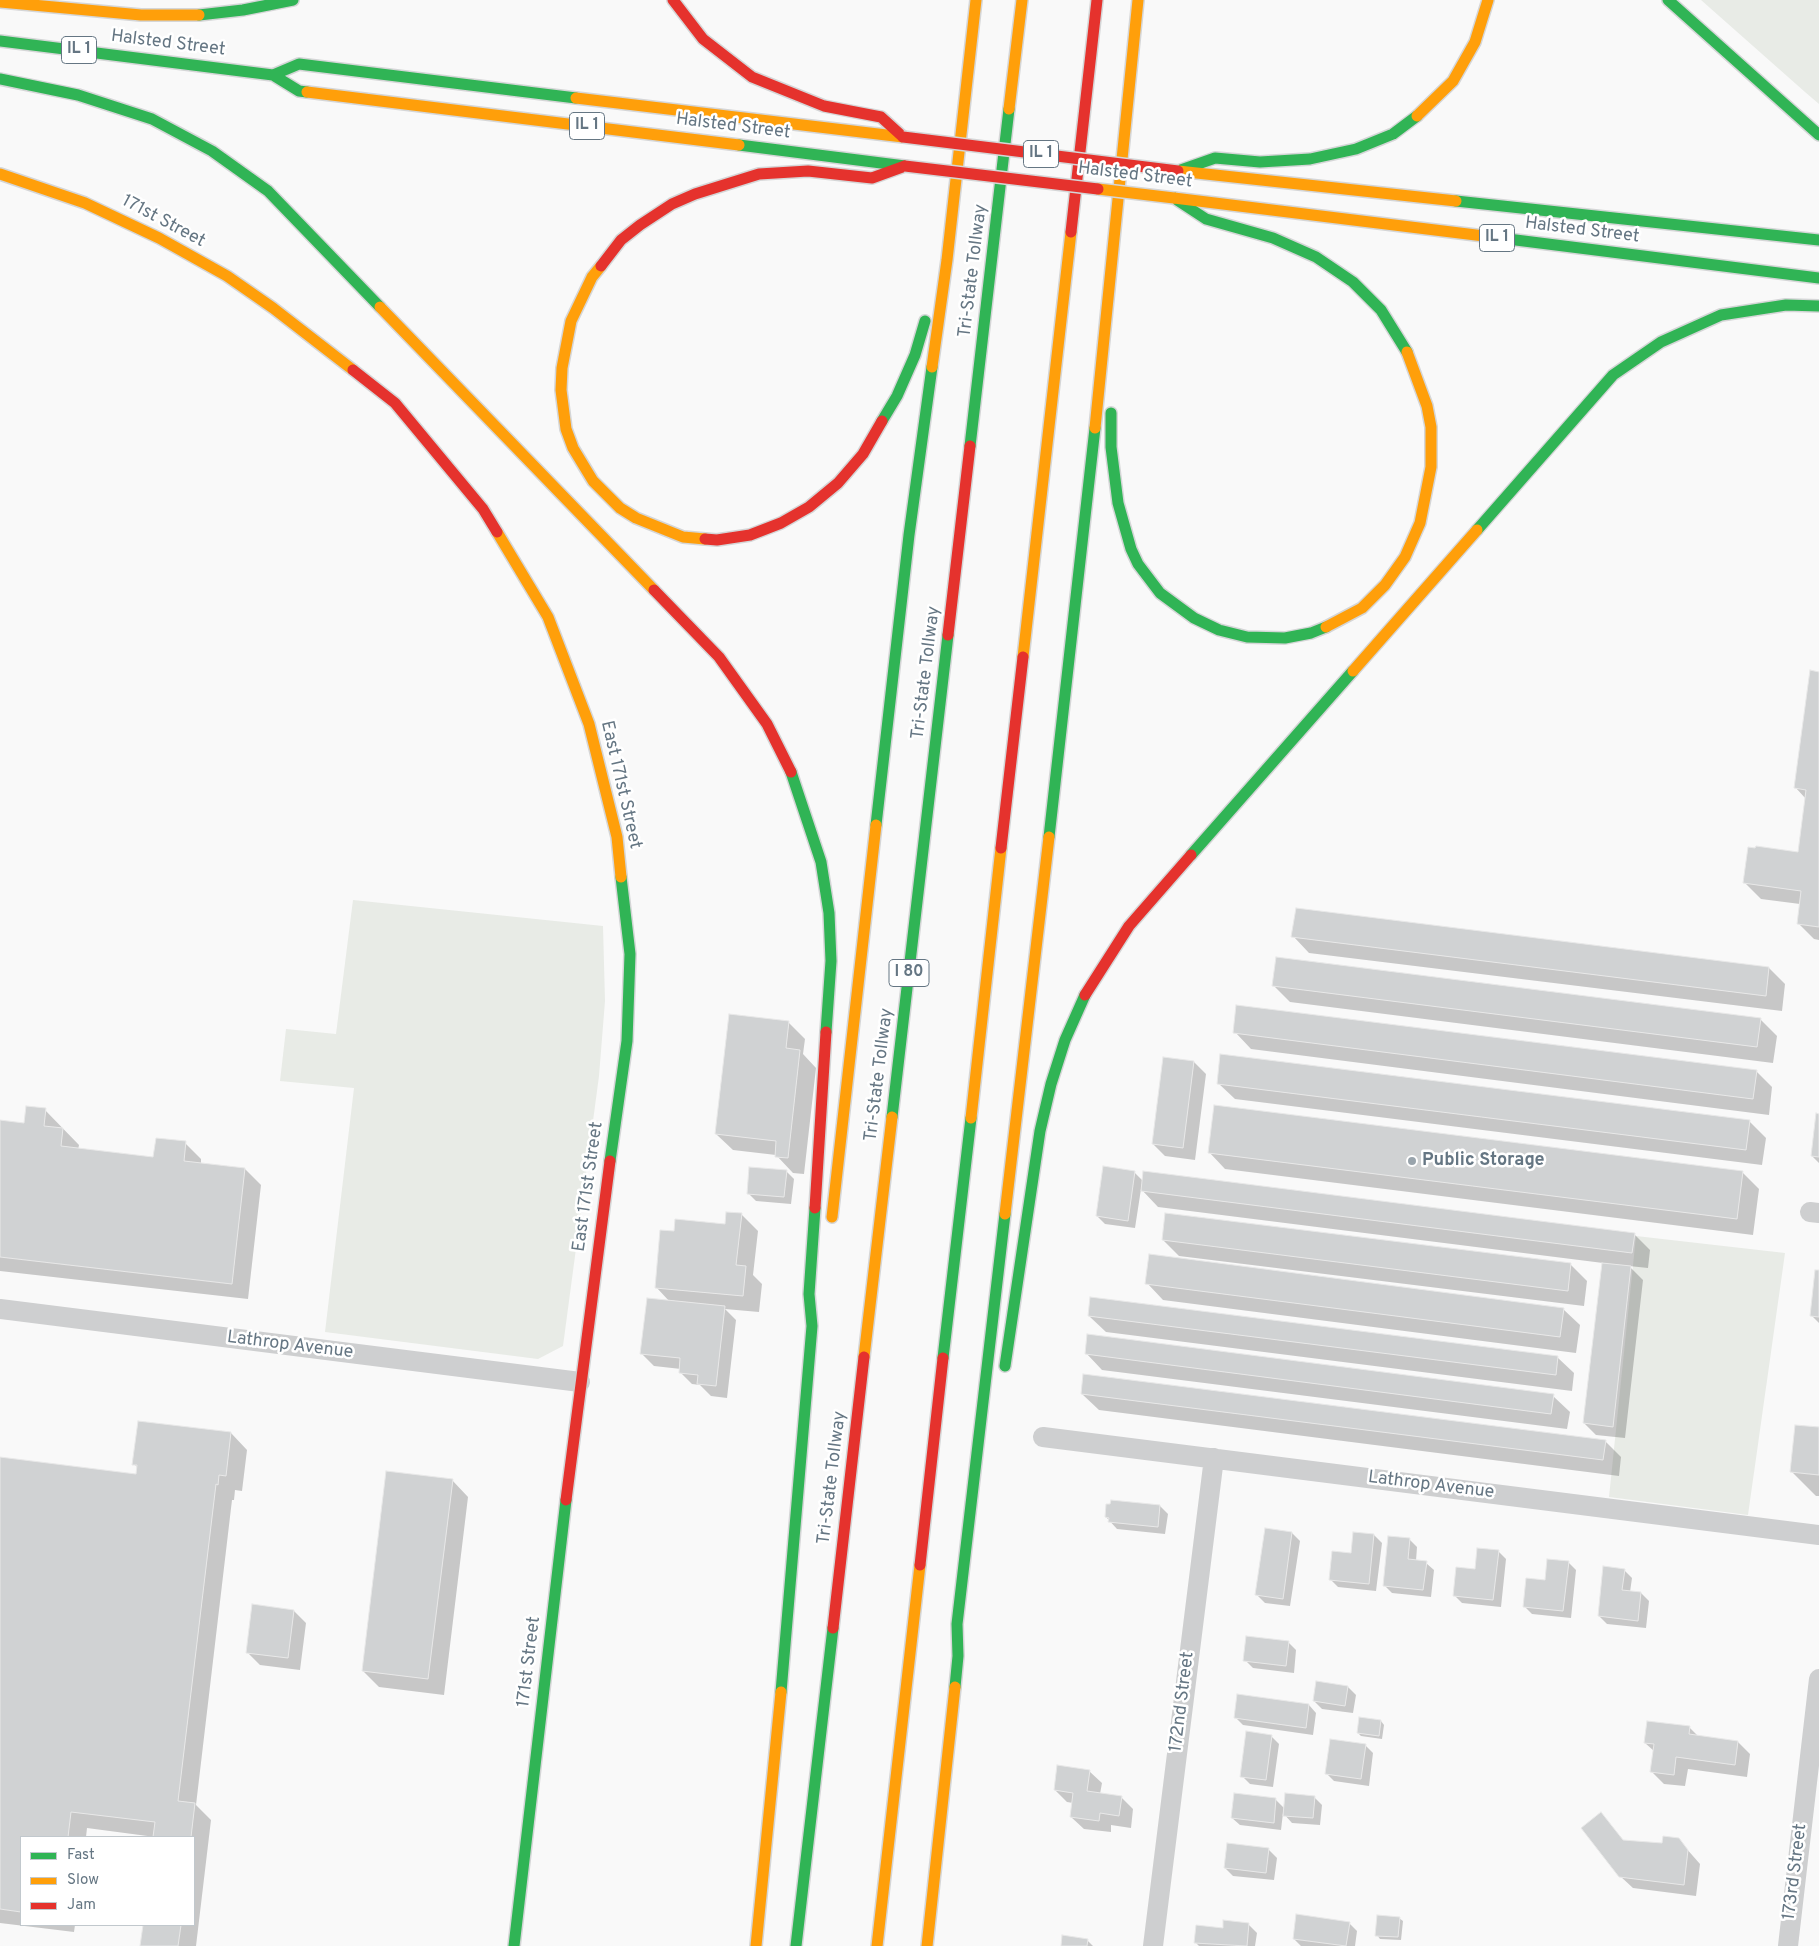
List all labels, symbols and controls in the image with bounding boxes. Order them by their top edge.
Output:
street label: Halsted Street [110,26,226,62]
road number: IL 1 [62,36,96,64]
street label: Halsted Street [675,109,791,145]
road number: IL 1 [570,112,604,140]
road number: IL 1 [1024,140,1058,168]
street label: Halsted Street [1077,158,1193,194]
street label: 171st Street [118,191,208,253]
street label: Tri-State Tollway [955,203,993,339]
street label: Halsted Street [1524,213,1640,249]
road number: IL 1 [1480,224,1514,252]
street label: Tri-State Tollway [908,605,946,741]
street label: East 171st Street [595,719,645,851]
road number: I 80 [889,960,929,986]
street label: Tri-State Tollway [861,1007,899,1143]
street label: East 171st Street [569,1121,609,1253]
place label: Public Storage [1422,1150,1545,1172]
marker: Public Storage [1406,1155,1418,1167]
street label: Lathrop Avenue [226,1328,354,1364]
street label: Tri-State Tollway [814,1410,852,1546]
street label: Lathrop Avenue [1367,1468,1495,1504]
street label: 171st Street [514,1615,546,1709]
street label: 172nd Street [1166,1651,1200,1753]
street label: 173rd Street [1779,1823,1813,1921]
legend [20,1836,195,1926]
text: Fast [67,1846,95,1865]
text: Slow [67,1871,99,1890]
text: Jam [67,1896,96,1915]

